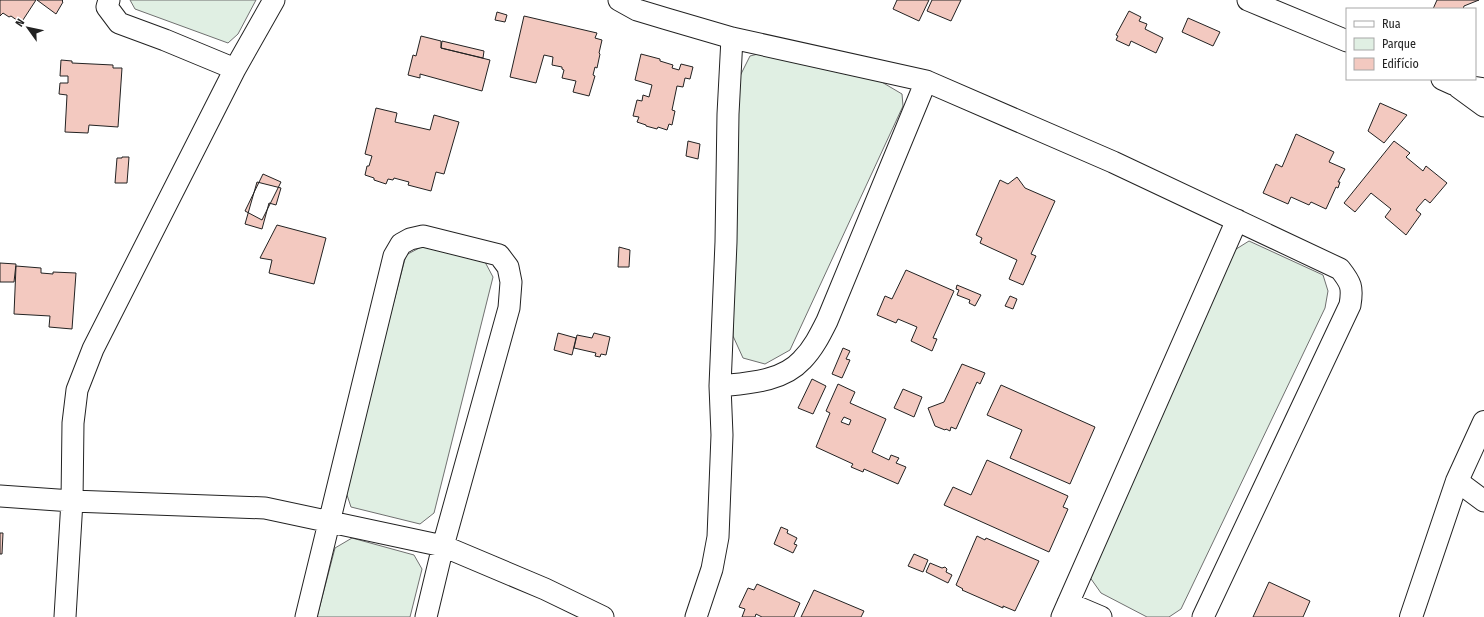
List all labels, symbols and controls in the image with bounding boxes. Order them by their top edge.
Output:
north arrow [8,8,48,48]
legend [1346,8,1476,80]
text: N [13,17,27,29]
text: Rua [1382,17,1401,31]
text: Parque [1382,37,1416,51]
text: Edifício [1382,57,1419,71]

